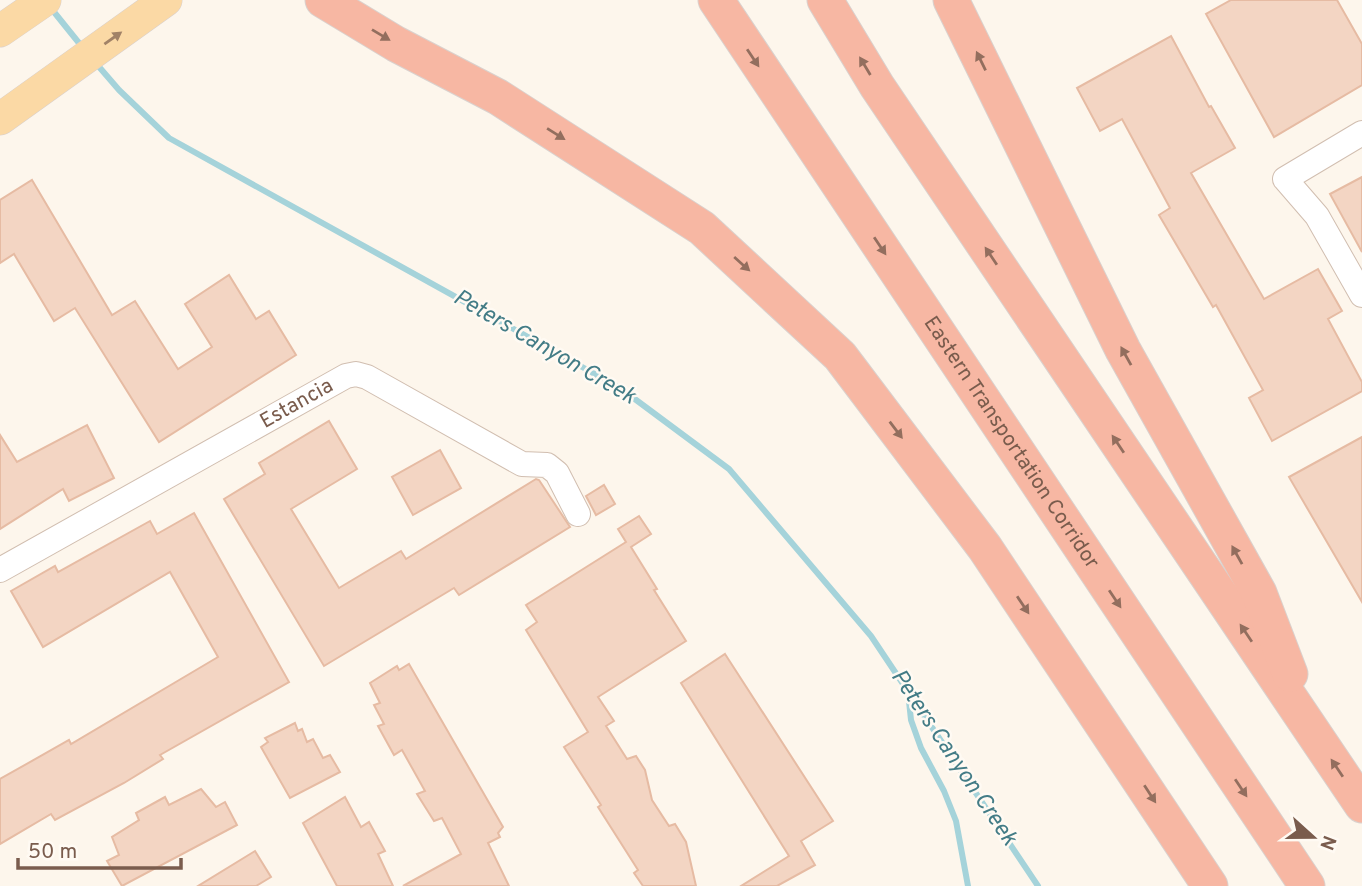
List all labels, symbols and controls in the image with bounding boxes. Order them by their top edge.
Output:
one-way arrow [372,29,391,41]
one-way arrow [104,31,122,45]
one-way arrow [746,48,759,67]
one-way arrow [975,51,987,71]
one-way arrow [859,57,871,76]
one-way arrow [546,127,565,140]
one-way arrow [873,237,886,256]
one-way arrow [984,247,998,265]
one-way arrow [733,255,750,271]
water label: Peters Canyon Creek [447,284,641,412]
street label: Eastern Transportation Corridor [917,311,1105,574]
one-way arrow [1121,346,1132,366]
street label: Estancia [255,372,338,435]
one-way arrow [888,421,902,439]
one-way arrow [1112,434,1125,454]
one-way arrow [1231,545,1243,564]
one-way arrow [1108,590,1122,608]
one-way arrow [1017,595,1030,615]
one-way arrow [1239,624,1253,642]
water label: Peters Canyon Creek [883,664,1023,852]
one-way arrow [1330,758,1343,777]
one-way arrow [1234,779,1248,797]
one-way arrow [1143,784,1156,803]
north arrow [1278,802,1348,872]
scale bar [18,826,180,870]
text: N [1313,832,1341,853]
text: 50 m [28,839,77,866]

